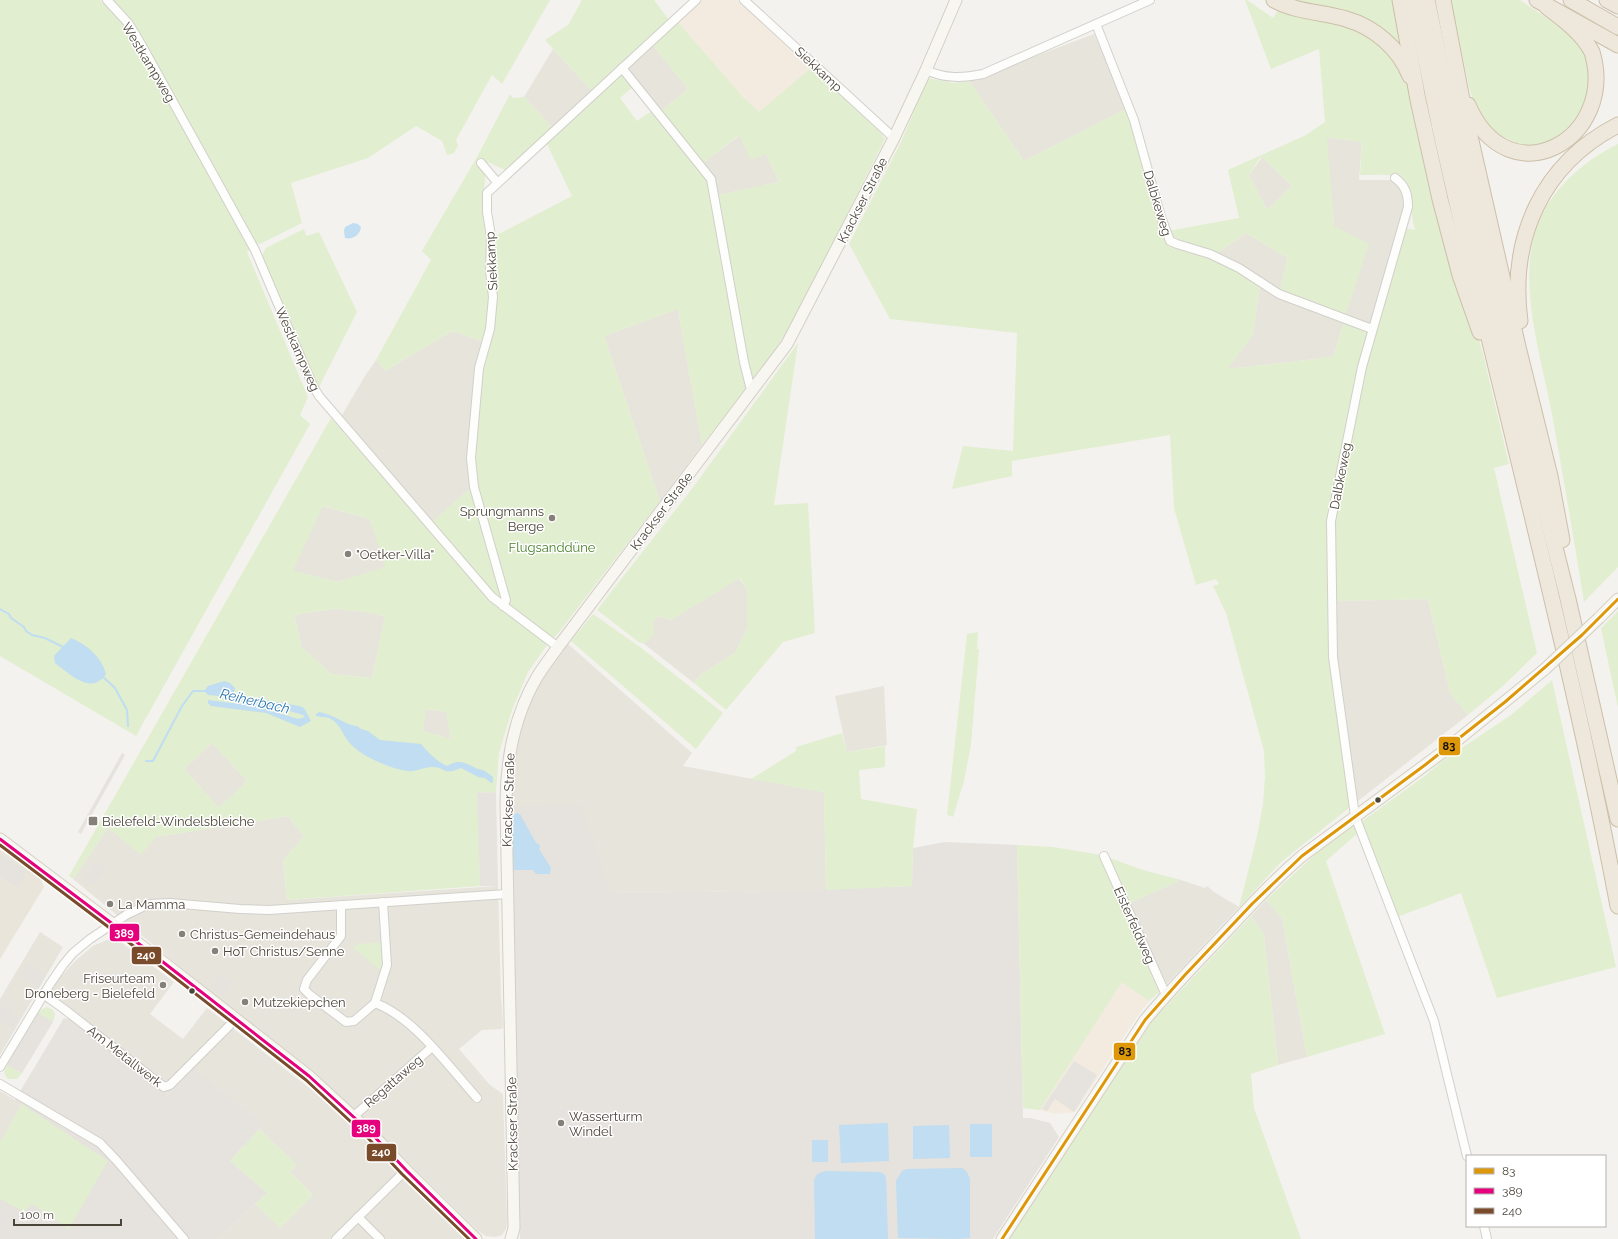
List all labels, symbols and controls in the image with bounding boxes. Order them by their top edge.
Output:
street label: Westkampweg [119,20,178,105]
street label: Siekkamp [792,44,845,95]
street label: Krackser Straße [834,155,891,246]
street label: Dalbkeweg [1140,168,1175,238]
street label: Siekkamp [482,231,501,291]
street label: Westkampweg [272,305,323,394]
street label: Dalbkeweg [1327,441,1354,511]
street label: Krackser Straße [627,469,696,553]
place label: Sprungmanns Berge [460,504,544,534]
marker: Sprungmanns Berge [547,513,557,523]
park label: Flugsanddüne [509,540,596,555]
place label: "Oetker-Villa" [356,547,434,562]
marker: "Oetker-Villa" [343,549,353,559]
water label: Reiherbach [219,685,292,717]
line badge: 83 [1438,736,1461,756]
text: 83 [1443,740,1455,753]
street label: Krackser Straße [499,752,518,847]
unlabelled marker [1373,795,1383,805]
place label: Bielefeld-Windelsbleiche [102,814,255,829]
marker: Bielefeld-Windelsbleiche [87,815,99,827]
street label: Eisterfeldweg [1111,884,1158,966]
place label: La Mamma [118,897,185,912]
marker: La Mamma [105,899,115,909]
line badge: 389 [109,923,140,942]
text: 389 [114,927,134,940]
place label: Christus-Gemeindehaus [190,927,335,942]
marker: Christus-Gemeindehaus [177,929,187,939]
place label: HoT Christus/Senne [223,944,345,959]
line badge: 240 [131,946,162,965]
marker: HoT Christus/Senne [210,946,220,956]
text: 240 [136,949,156,962]
place label: Friseurteam Droneberg - Bielefeld [25,971,155,1001]
marker: Friseurteam Droneberg - Bielefeld [158,980,168,990]
unlabelled marker [187,986,197,996]
place label: Mutzekiepchen [253,995,346,1010]
marker: Mutzekiepchen [240,997,250,1007]
street label: Am Metallwerk [84,1023,165,1090]
line badge: 83 [1113,1042,1136,1061]
text: 83 [1119,1045,1131,1058]
street label: Regattaweg [361,1052,426,1111]
street label: Krackser Straße [504,1076,521,1171]
place label: Wasserturm Windel [569,1109,642,1139]
marker: Wasserturm Windel [556,1118,566,1128]
line badge: 389 [351,1119,381,1138]
text: 389 [356,1122,376,1135]
line badge: 240 [366,1143,397,1162]
text: 240 [371,1146,391,1159]
legend [1466,1155,1606,1227]
text: 83 [1502,1164,1516,1178]
text: 389 [1502,1184,1523,1198]
scale bar [14,1201,121,1227]
text: 240 [1502,1204,1522,1218]
text: 100 m [20,1208,54,1222]

